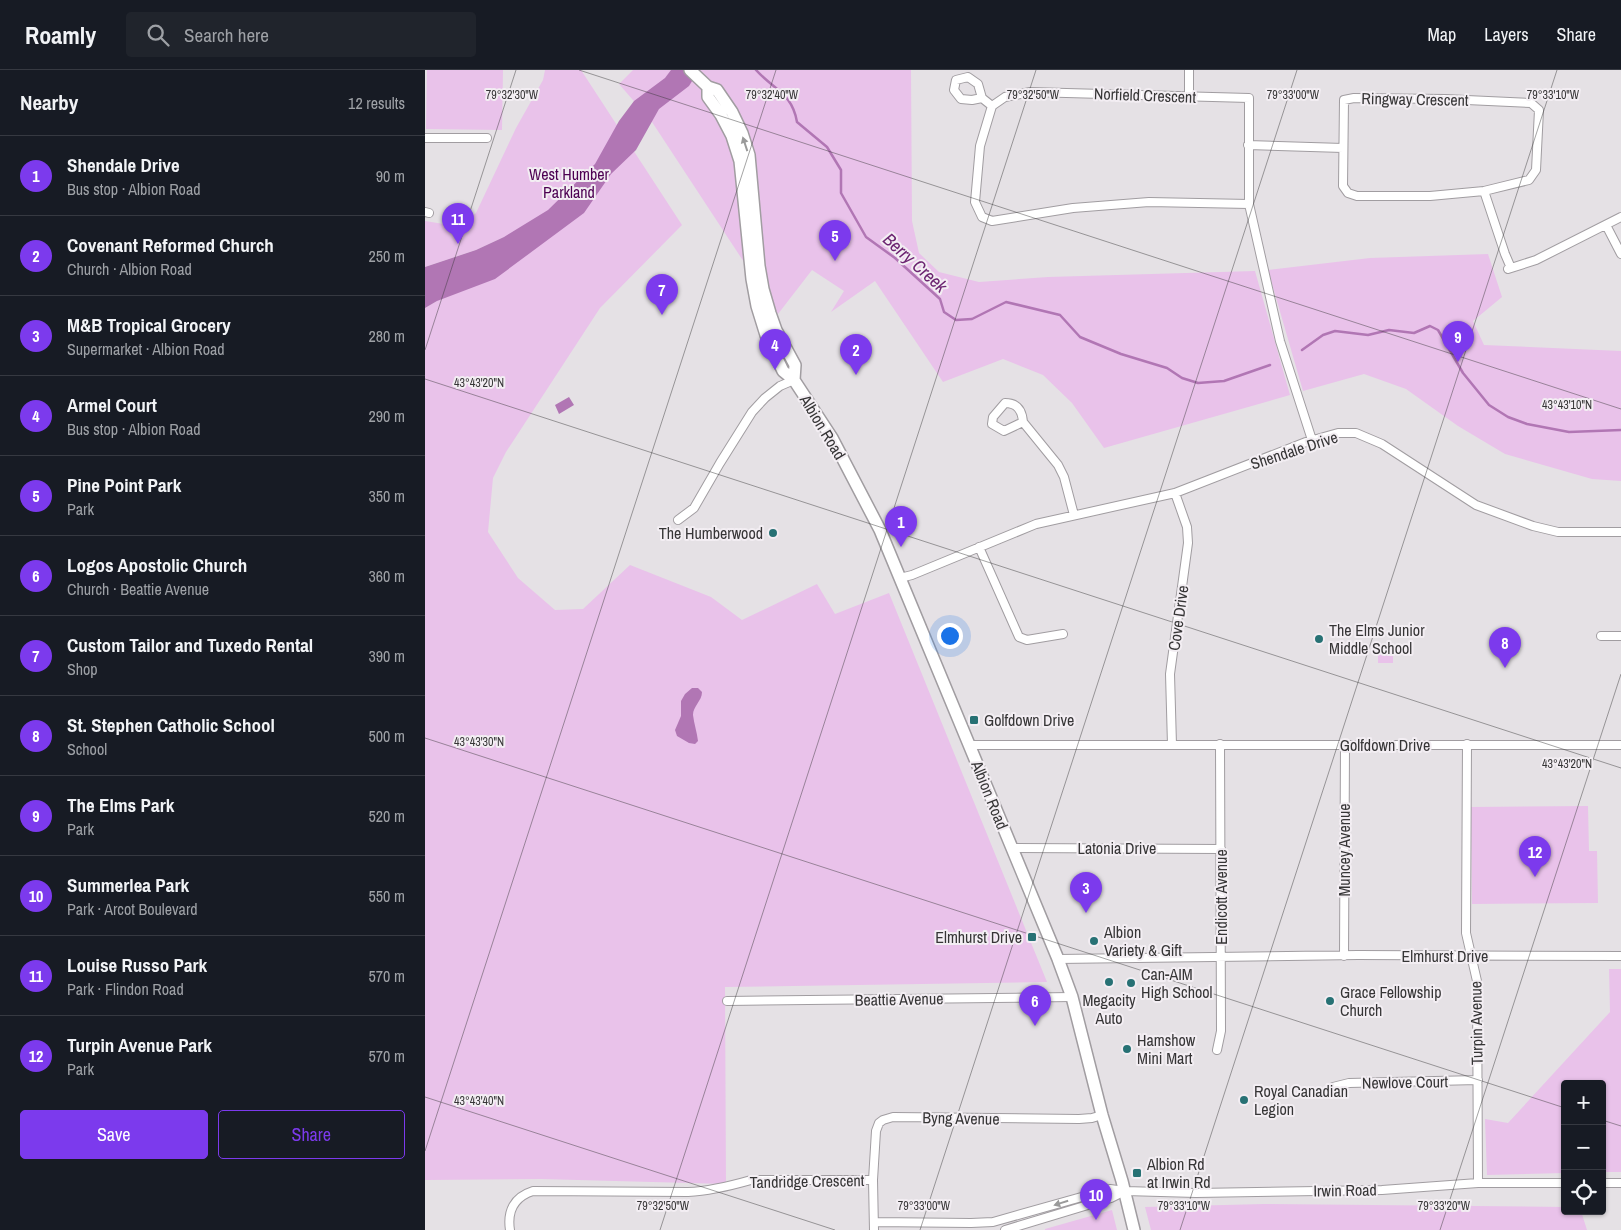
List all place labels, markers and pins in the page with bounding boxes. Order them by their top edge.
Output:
pin: 11 [442,203,474,244]
pin: 5 [819,220,851,261]
pin: 7 [646,274,678,315]
pin: 9 [1442,321,1474,362]
pin: 4 [759,329,791,370]
pin: 2 [840,334,872,375]
pin: 1 [885,506,917,547]
place label: The Humberwood [659,522,763,544]
marker: The Humberwood [767,527,779,539]
place label: The Elms Junior Middle School [1329,619,1425,659]
pin: 8 [1489,627,1521,668]
marker: The Elms Junior Middle School [1313,633,1325,645]
place label: Golfdown Drive [984,709,1074,731]
marker: Golfdown Drive [968,714,980,726]
pin: 12 [1519,836,1551,877]
pin: 3 [1070,872,1102,913]
place label: Albion Variety & Gift [1103,921,1182,961]
place label: Elmhurst Drive [935,926,1022,948]
marker: Elmhurst Drive [1026,931,1038,943]
marker: Albion Variety & Gift [1088,935,1100,947]
place label: Can-AIM High School [1141,963,1213,1003]
marker: Megacity Auto [1103,976,1115,988]
marker: Can-AIM High School [1125,977,1137,989]
place label: Grace Fellowship Church [1340,981,1441,1021]
pin: 6 [1019,985,1051,1026]
place label: Megacity Auto [1082,989,1136,1029]
marker: Grace Fellowship Church [1324,995,1336,1007]
place label: Hamshow Mini Mart [1137,1029,1196,1069]
marker: Hamshow Mini Mart [1121,1043,1133,1055]
place label: Royal Canadian Legion [1254,1080,1348,1120]
marker: Royal Canadian Legion [1238,1094,1250,1106]
place label: Albion Rd at Irwin Rd [1146,1153,1210,1193]
marker: Albion Rd at Irwin Rd [1131,1167,1143,1179]
pin: 10 [1080,1179,1112,1220]

